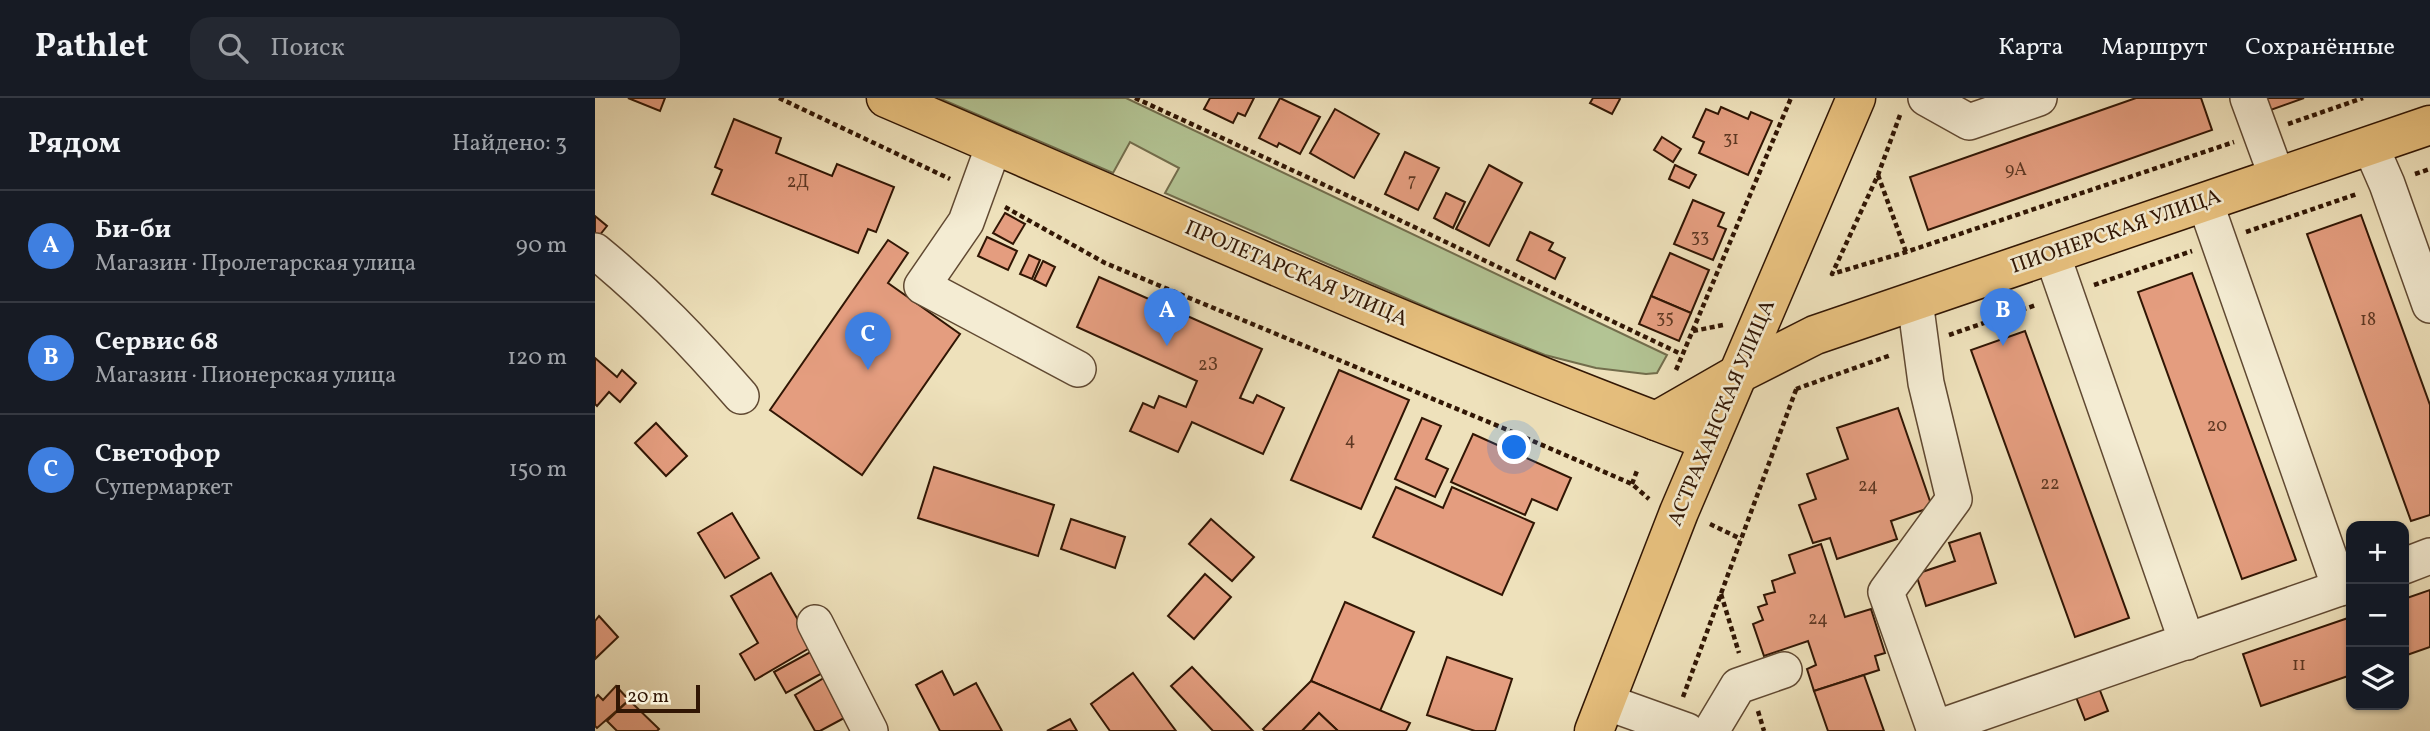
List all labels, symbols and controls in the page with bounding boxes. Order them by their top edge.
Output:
search box [190,17,680,80]
text: Pathlet [35,25,148,71]
icon: search [214,29,252,67]
text: Поиск [270,30,345,66]
text: Карта [1998,31,2063,65]
text: Маршрут [2101,31,2207,65]
text: Сохранённые [2245,31,2395,65]
text: Рядом [28,123,121,165]
house number: 31 [1723,127,1739,152]
text: Найдено: 3 [452,128,567,160]
house number: 9А [2005,158,2027,183]
house number: 7 [1408,169,1416,194]
house number: 2Д [787,170,809,195]
street label: ПИОНЕРСКАЯ УЛИЦА [2007,182,2225,282]
text: Би-би [95,212,171,248]
street label: ПРОЛЕТАРСКАЯ УЛИЦА [1180,214,1412,334]
house number: 33 [1691,225,1709,250]
text: A [43,230,59,262]
text: 90 m [516,230,567,262]
text: Магазин · Пролетарская улица [95,248,416,280]
pin: A [1144,288,1190,346]
pin: B [1980,288,2026,346]
street label: АСТРАХАНСКАЯ УЛИЦА [1661,295,1783,531]
house number: 35 [1656,306,1674,331]
house number: 18 [2360,308,2376,333]
pin: C [845,312,891,370]
text: Сервис 68 [95,324,219,360]
text: B [43,342,59,374]
text: 120 m [507,342,567,374]
house number: 2З [1198,353,1218,378]
text: Магазин · Пионерская улица [95,360,396,392]
house number: 20 [2207,414,2227,439]
house number: 4 [1345,428,1355,453]
your location [1497,430,1531,464]
text: Светофор [95,436,220,472]
text: C [44,454,58,486]
text: 150 m [509,454,567,486]
text: Супермаркет [95,472,233,504]
house number: 22 [2040,472,2060,497]
house number: 24 [1858,474,1878,499]
map controls [2346,521,2409,710]
button: + [2346,521,2409,584]
button: − [2346,584,2409,647]
house number: 24 [1808,607,1828,632]
button: layers [2346,647,2409,710]
house number: 11 [2292,653,2306,678]
scale bar [616,682,700,714]
text: 20 m [627,684,669,710]

